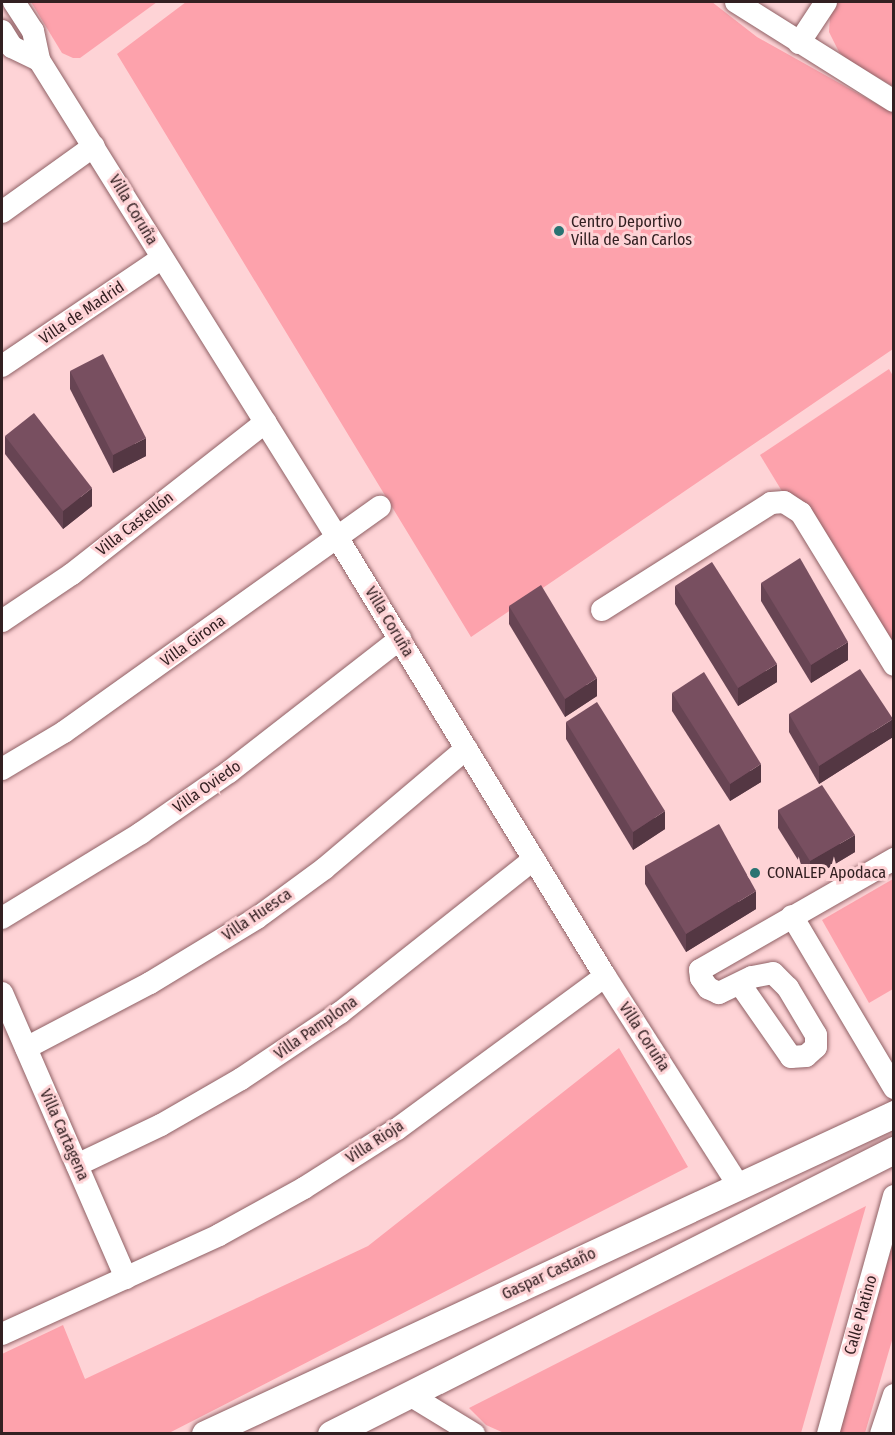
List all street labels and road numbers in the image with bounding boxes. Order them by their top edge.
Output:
street label: Villa Coruña [105,171,161,249]
street label: Villa de Madrid [36,278,128,348]
street label: Villa Castellón [93,488,177,560]
street label: Villa Coruña [361,583,417,661]
street label: Villa Girona [157,611,229,671]
street label: Villa Oviedo [169,757,245,817]
street label: Villa Huesca [219,885,295,945]
street label: Villa Pamplona [271,992,361,1064]
street label: Villa Coruña [615,999,673,1075]
street label: Villa Cartagena [35,1086,93,1184]
street label: Villa Rioja [342,1116,408,1168]
street label: Gaspar Castaño [499,1244,599,1304]
street label: Calle Platino [840,1273,882,1357]

